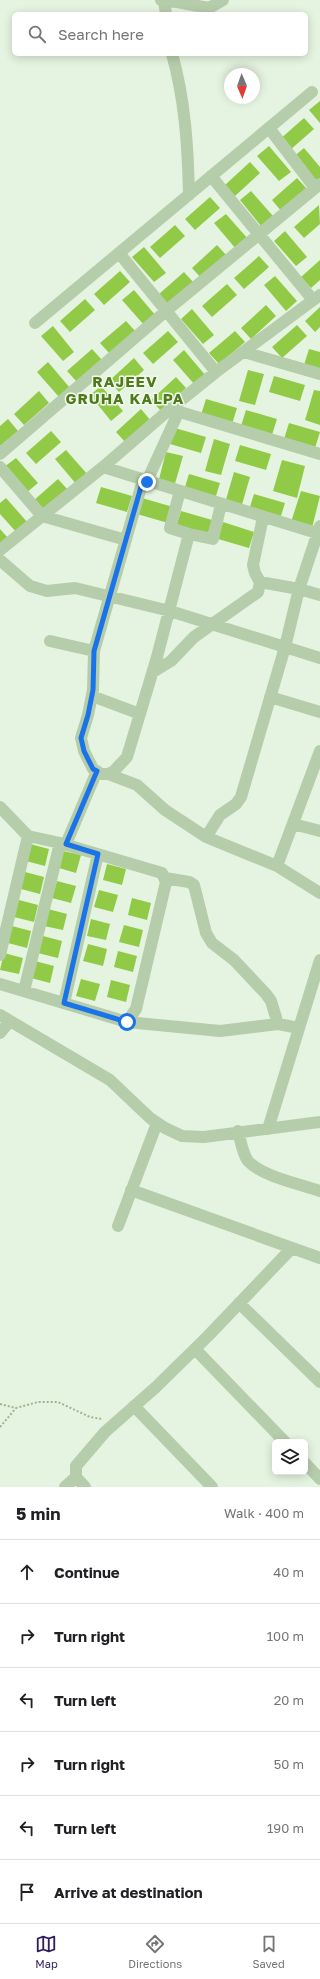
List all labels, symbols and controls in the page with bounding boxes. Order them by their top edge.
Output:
search box [12,12,308,56]
icon: search [26,23,48,45]
text: Search here [58,25,144,43]
north arrow [224,68,260,104]
district label: RAJEEV GRUHA KALPA [66,372,185,407]
route end [138,473,156,491]
route start [118,1013,136,1031]
map controls [272,1439,308,1475]
button: layers [272,1439,308,1475]
text: 5 min [16,1503,60,1524]
text: Walk · 400 m [224,1505,304,1521]
icon: ahead [16,1561,38,1583]
text: Continue [54,1563,120,1581]
text: 40 m [273,1564,304,1580]
icon: right [16,1625,38,1647]
text: Turn right [54,1627,125,1645]
text: 100 m [267,1628,304,1644]
icon: left [16,1689,38,1711]
text: Turn left [54,1691,116,1709]
text: 20 m [274,1692,304,1708]
icon: right [16,1753,38,1775]
text: Turn right [54,1755,125,1773]
text: 50 m [274,1756,304,1772]
icon: left [16,1817,38,1839]
text: Turn left [54,1819,116,1837]
text: 190 m [267,1820,304,1836]
icon: arrive [16,1881,38,1903]
text: Arrive at destination [54,1883,203,1901]
tab: Map [35,1933,58,1970]
tab: Directions [128,1933,182,1970]
tab: Saved [253,1933,285,1970]

